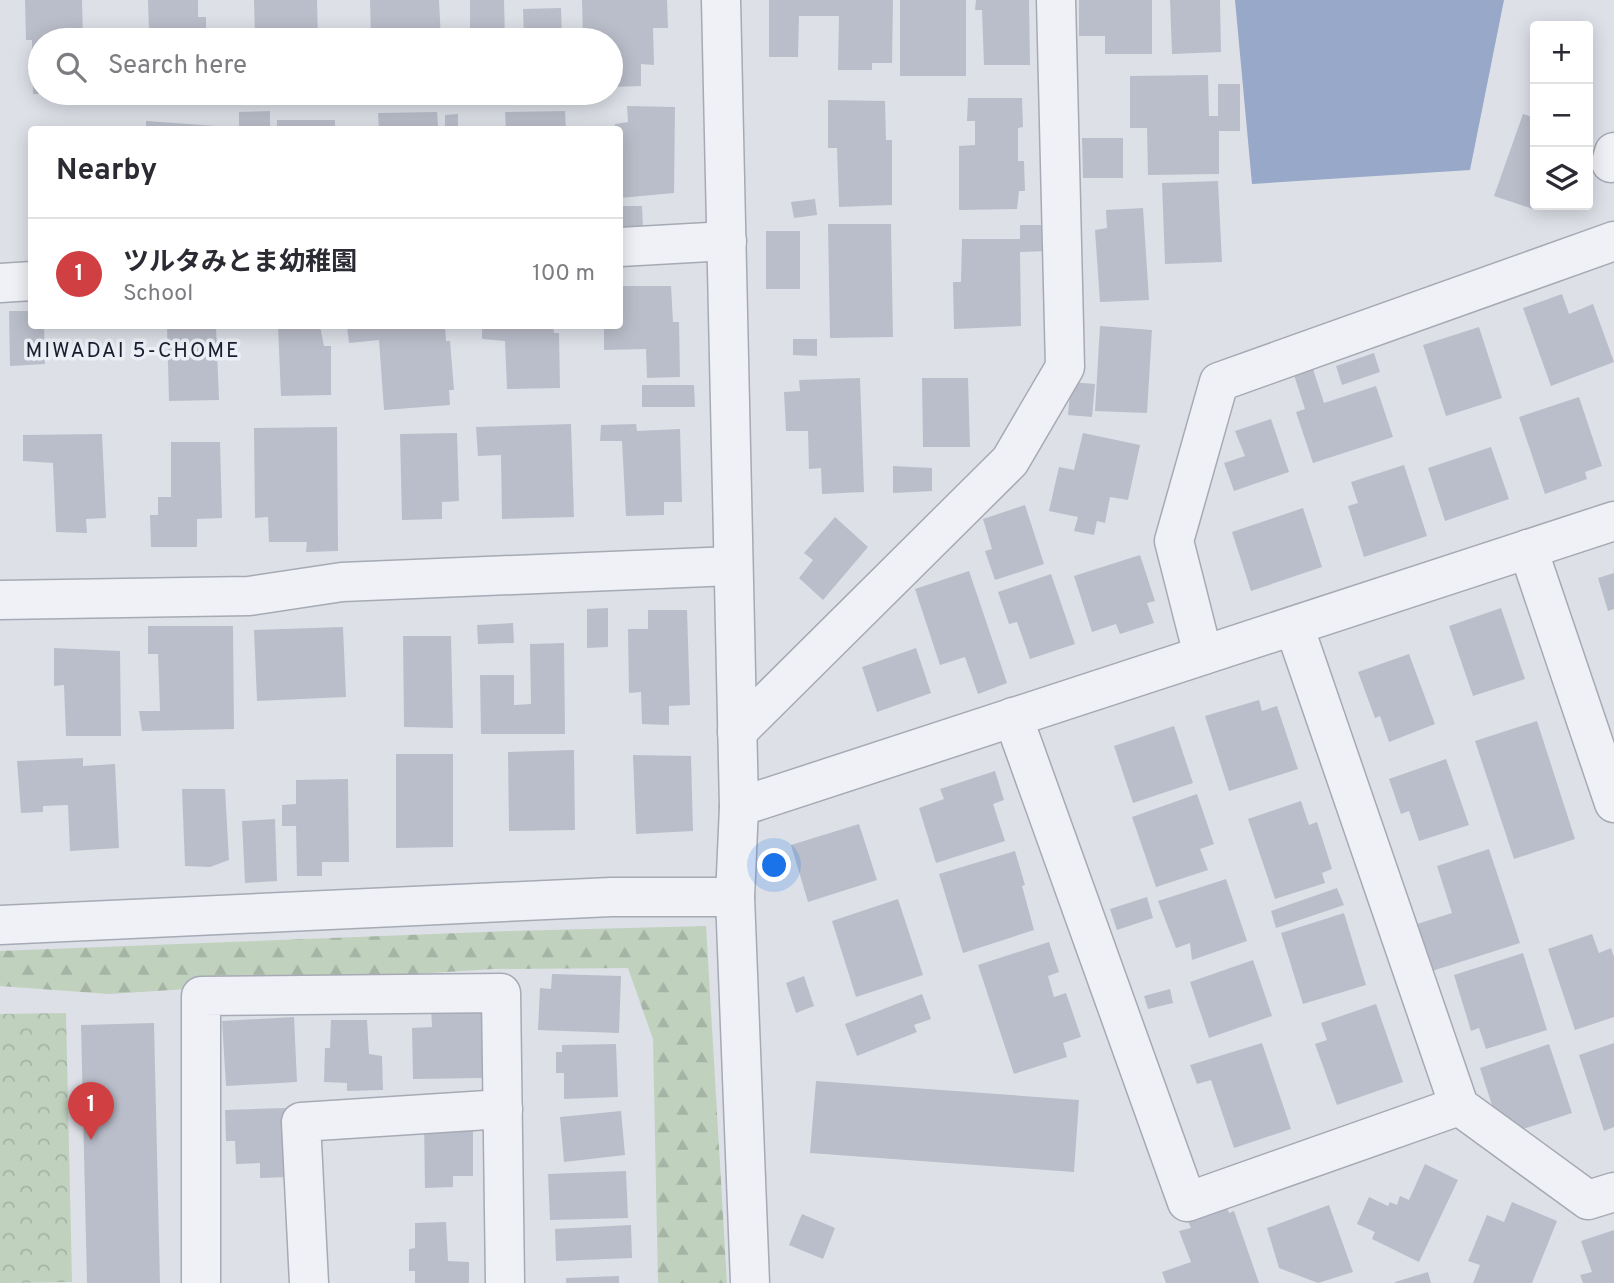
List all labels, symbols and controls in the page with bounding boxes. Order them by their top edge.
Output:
map controls [1530,21,1593,210]
button: + [1530,21,1593,84]
search box [28,28,623,105]
icon: search [52,48,90,86]
text: Search here [108,50,247,83]
button: − [1530,84,1593,147]
button: layers [1530,147,1593,210]
text: Nearby [56,153,157,190]
text: ツルタみとま幼稚園 [123,247,357,280]
text: 1 [74,260,84,289]
text: 100 m [532,260,595,289]
text: School [123,280,193,309]
district label: MIWADAI 5-CHOME [25,338,241,365]
your location [757,848,791,882]
pin: 1 [68,1082,114,1140]

